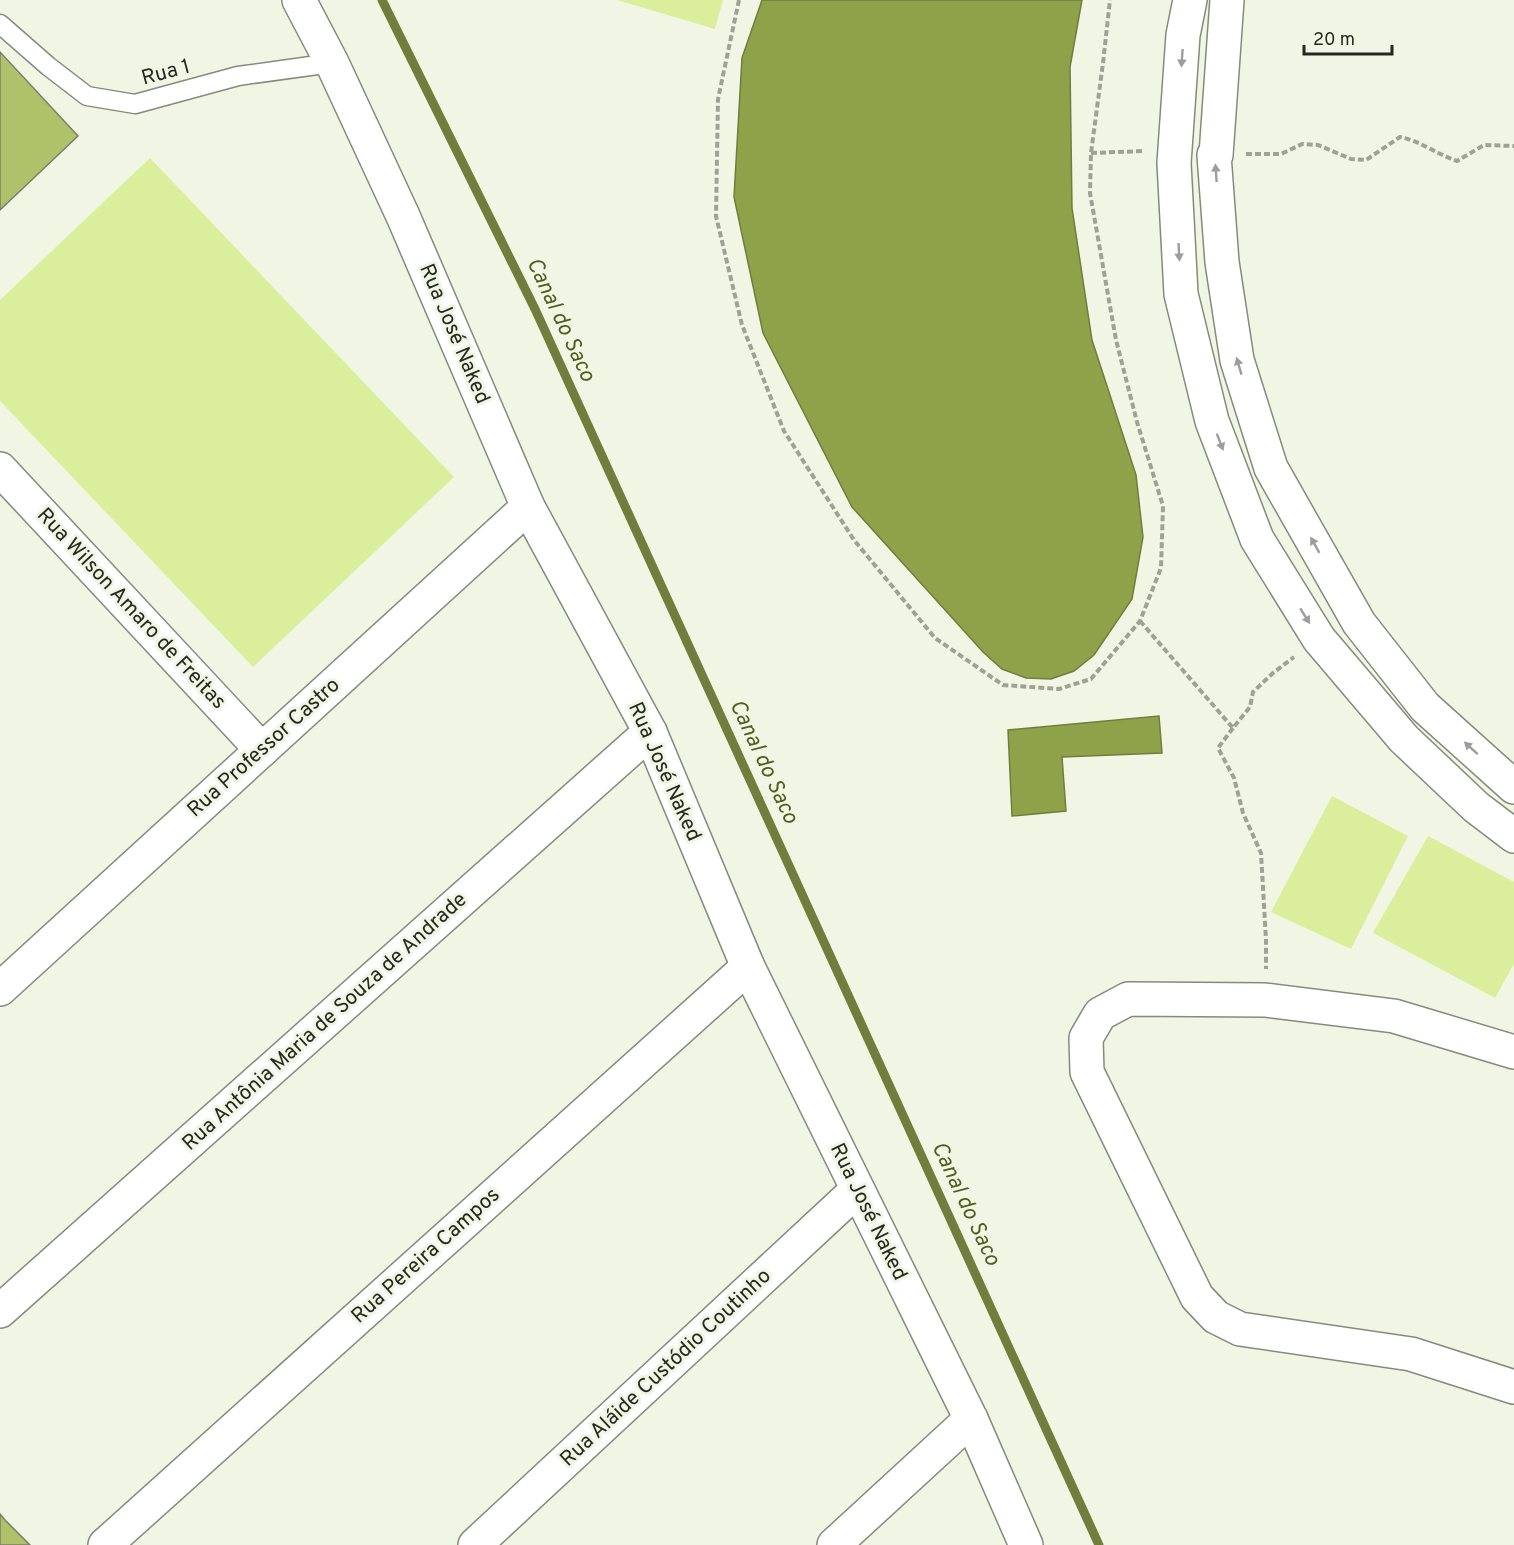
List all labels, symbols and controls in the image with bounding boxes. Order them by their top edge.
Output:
scale bar [1304,18,1392,56]
text: 20 m [1313,29,1355,52]
one-way arrow [1177,48,1186,67]
street label: Rua 1 [139,54,193,92]
one-way arrow [1211,163,1220,182]
one-way arrow [1174,243,1184,262]
water label: Canal do Saco [519,254,601,387]
street label: Rua José Naked [412,260,496,408]
one-way arrow [1234,357,1243,375]
one-way arrow [1215,433,1225,451]
street label: Rua Wilson Amaro de Freitas [31,503,231,715]
one-way arrow [1310,536,1320,553]
one-way arrow [1300,608,1311,625]
street label: Rua Professor Castro [182,672,346,824]
water label: Canal do Saco [722,696,804,829]
street label: Rua José Naked [621,698,707,846]
one-way arrow [1463,741,1478,755]
street label: Rua Antônia Maria de Souza de Andrade [177,887,473,1157]
water label: Canal do Saco [924,1138,1006,1271]
street label: Rua José Naked [823,1139,913,1285]
street label: Rua Pereira Campos [346,1182,506,1330]
street label: Rua Aláide Custódio Coutinho [555,1263,777,1473]

